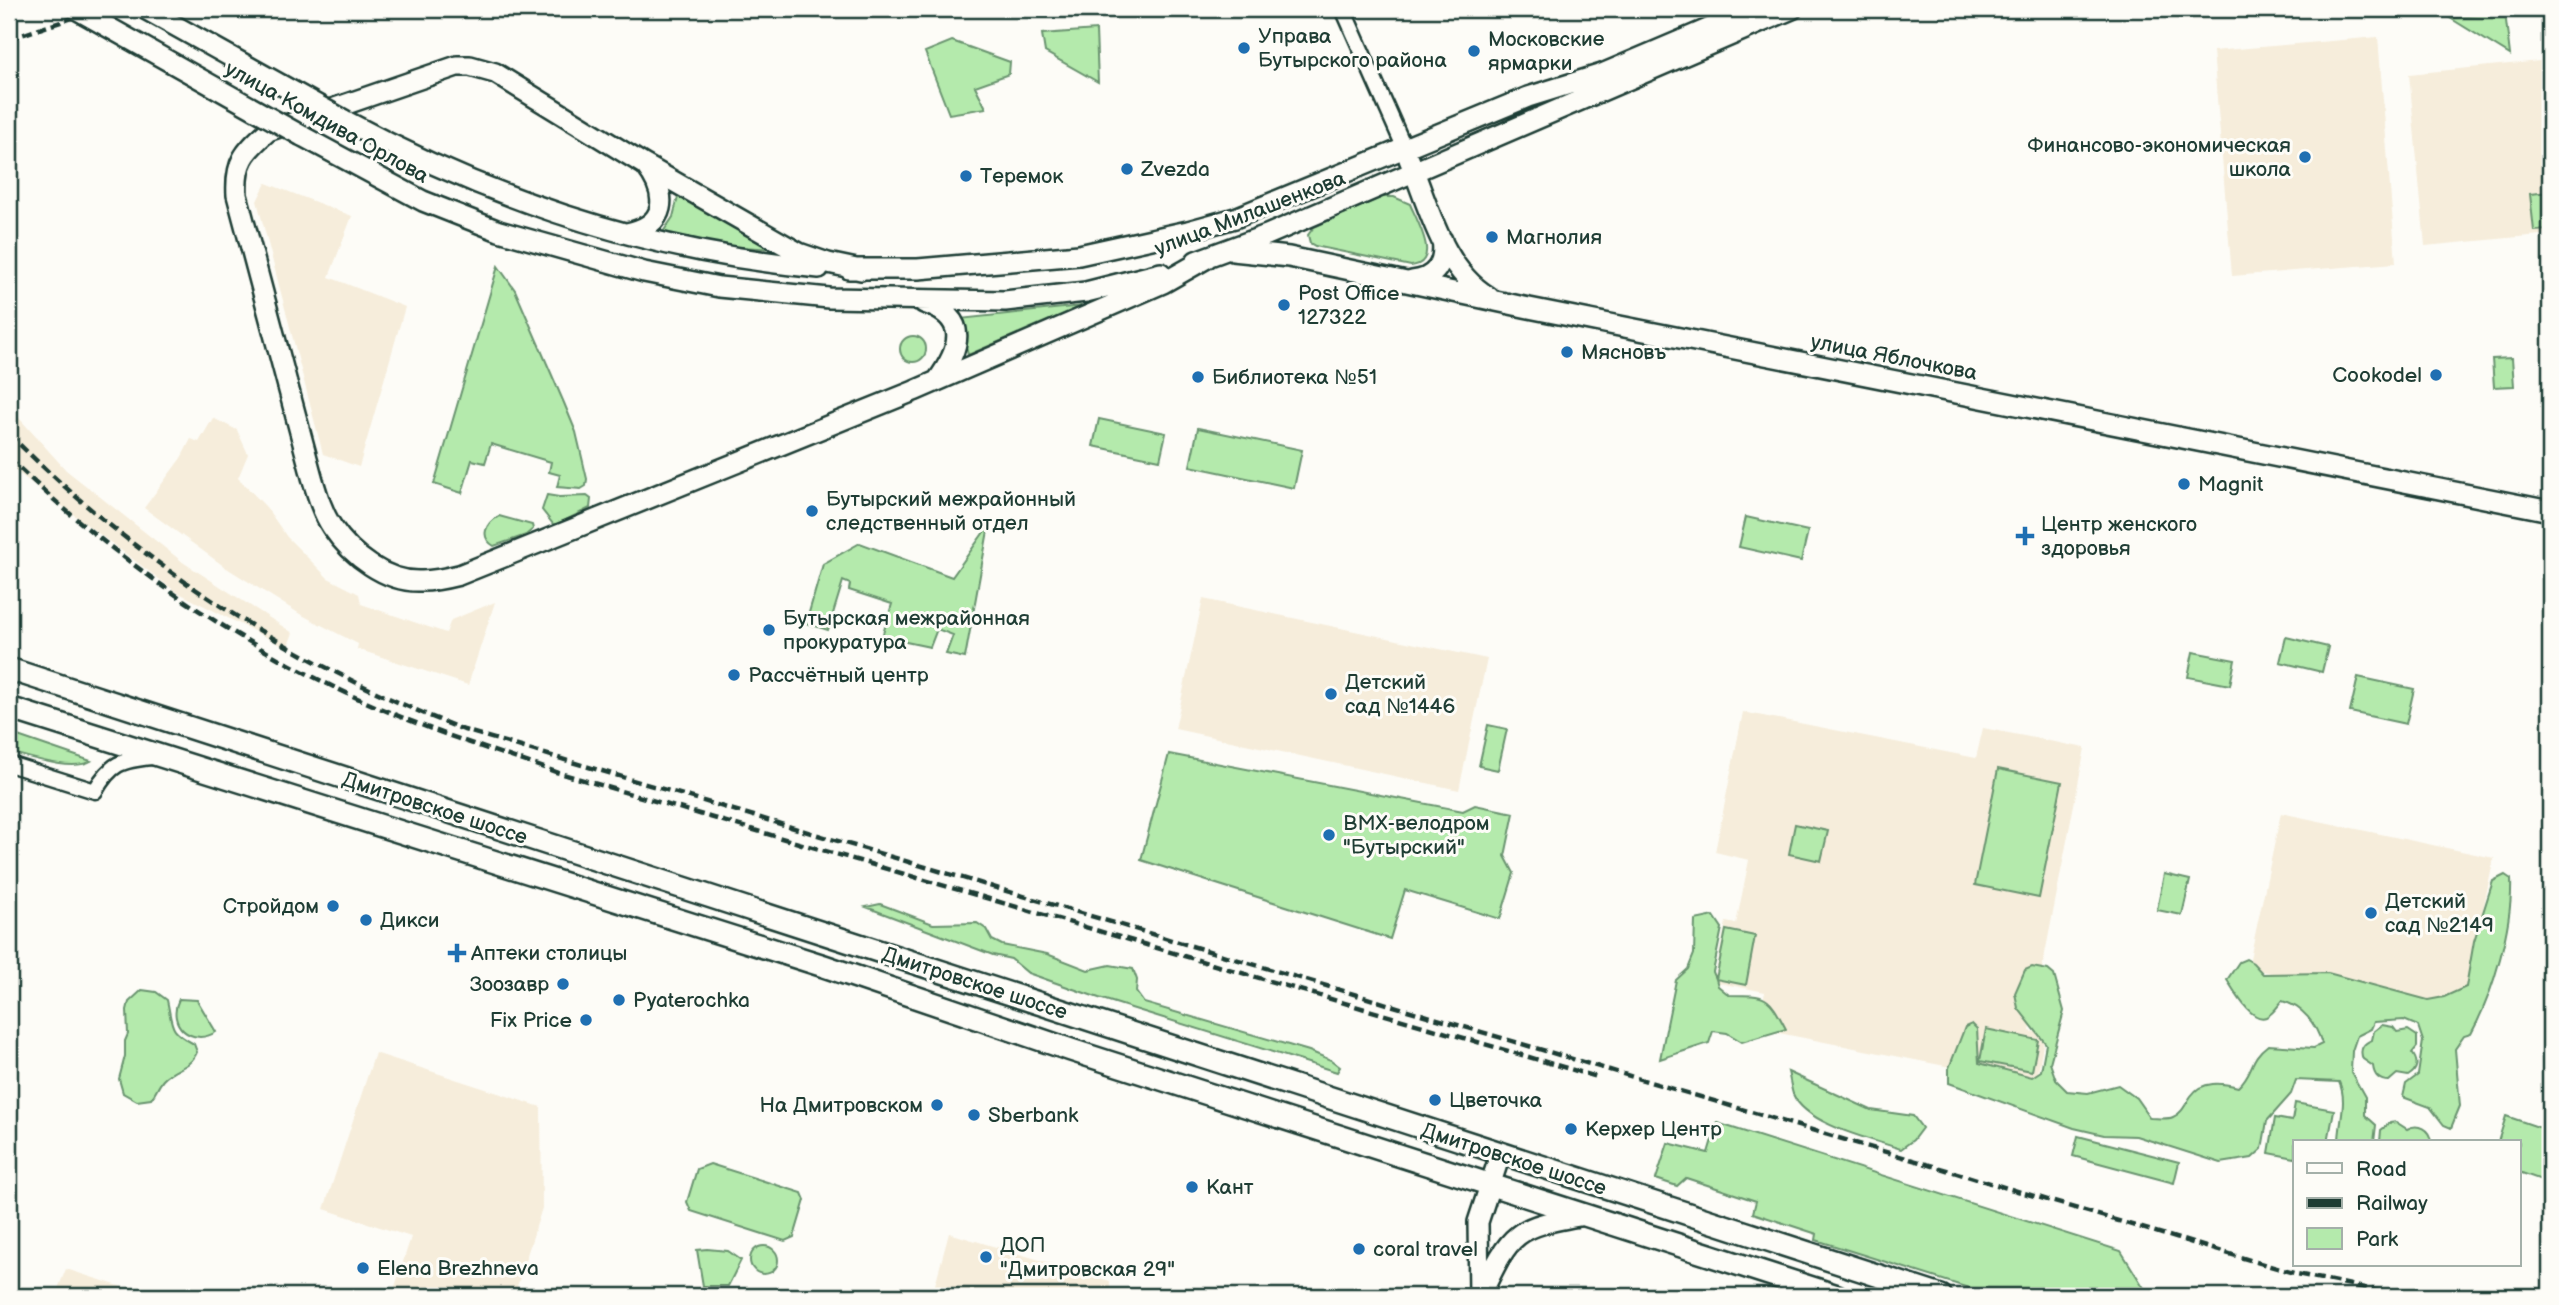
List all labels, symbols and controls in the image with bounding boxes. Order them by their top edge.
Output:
place label: Управа Бутырского района [1258,24,1447,73]
place label: Московские ярмарки [1488,27,1605,76]
marker: Управа Бутырского района [1236,40,1252,56]
marker: Московские ярмарки [1466,43,1482,59]
street label: улица Комдива Орлова [221,56,433,189]
place label: Финансово-экономическая школа [2027,133,2292,182]
marker: Финансово-экономическая школа [2297,149,2313,165]
place label: Zvezda [1140,157,1210,182]
marker: Zvezda [1119,161,1135,177]
place label: Теремок [980,164,1063,189]
street label: улица Милашенкова [1151,165,1350,261]
marker: Теремок [958,168,974,184]
place label: Магнолия [1506,225,1602,250]
marker: Магнолия [1484,229,1500,245]
place label: Post Office 127322 [1298,281,1399,330]
marker: Post Office 127322 [1276,297,1292,313]
street label: улица Яблочкова [1809,329,1980,386]
place label: Мясновъ [1581,340,1666,365]
marker: Мясновъ [1559,344,1575,360]
place label: Cookodel [2332,363,2422,388]
place label: Библиотека №51 [1212,365,1377,390]
marker: Cookodel [2428,367,2444,383]
marker: Библиотека №51 [1190,369,1206,385]
place label: Magnit [2198,472,2264,497]
marker: Magnit [2176,476,2192,492]
place label: Бутырский межрайонный следственный отдел [826,487,1076,536]
marker: Бутырский межрайонный следственный отдел [804,503,820,519]
place label: Центр женского здоровья [2041,512,2197,561]
marker: Центр женского здоровья [2015,526,2035,546]
place label: Бутырская межрайонная прокуратура [783,606,1030,655]
marker: Бутырская межрайонная прокуратура [761,622,777,638]
place label: Рассчётный центр [748,663,929,688]
marker: Рассчётный центр [726,667,742,683]
place label: Детский сад №1446 [1345,670,1455,719]
marker: Детский сад №1446 [1323,686,1339,702]
street label: Дмитровское шоссе [339,767,531,850]
place label: BMX-велодром "Бутырский" [1343,811,1489,860]
marker: BMX-велодром "Бутырский" [1321,827,1337,843]
place label: Детский сад №2149 [2385,889,2494,938]
place label: Стройдом [223,894,319,919]
marker: Стройдом [325,898,341,914]
marker: Детский сад №2149 [2363,905,2379,921]
place label: Дикси [380,908,439,933]
marker: Дикси [358,912,374,928]
place label: Аптеки столицы [470,941,627,966]
street label: Дмитровское шоссе [879,942,1071,1025]
marker: Аптеки столицы [449,945,465,961]
place label: Зоозавр [470,972,549,997]
marker: Зоозавр [555,976,571,992]
place label: Pyaterochka [633,988,750,1013]
marker: Pyaterochka [611,992,627,1008]
place label: Fix Price [490,1008,572,1033]
marker: Fix Price [578,1012,594,1028]
place label: Цветочка [1449,1088,1543,1113]
marker: Цветочка [1427,1092,1443,1108]
place label: На Дмитровском [759,1093,923,1118]
marker: На Дмитровском [929,1097,945,1113]
place label: Sberbank [988,1103,1079,1128]
marker: Sberbank [966,1107,982,1123]
place label: Керхер Центр [1585,1117,1722,1142]
street label: Дмитровское шоссе [1418,1118,1610,1201]
marker: Керхер Центр [1563,1121,1579,1137]
legend [2293,1140,2520,1266]
text: Road [2356,1157,2407,1182]
place label: Кант [1206,1175,1254,1200]
marker: Кант [1184,1179,1200,1195]
text: Railway [2356,1191,2428,1216]
text: Park [2356,1227,2399,1252]
place label: ДОП "Дмитровская 29" [1000,1233,1175,1282]
place label: coral travel [1373,1237,1478,1262]
marker: coral travel [1351,1241,1367,1257]
marker: ДОП "Дмитровская 29" [978,1249,994,1265]
place label: Elena Brezhneva [377,1256,539,1281]
marker: Elena Brezhneva [355,1260,371,1276]

